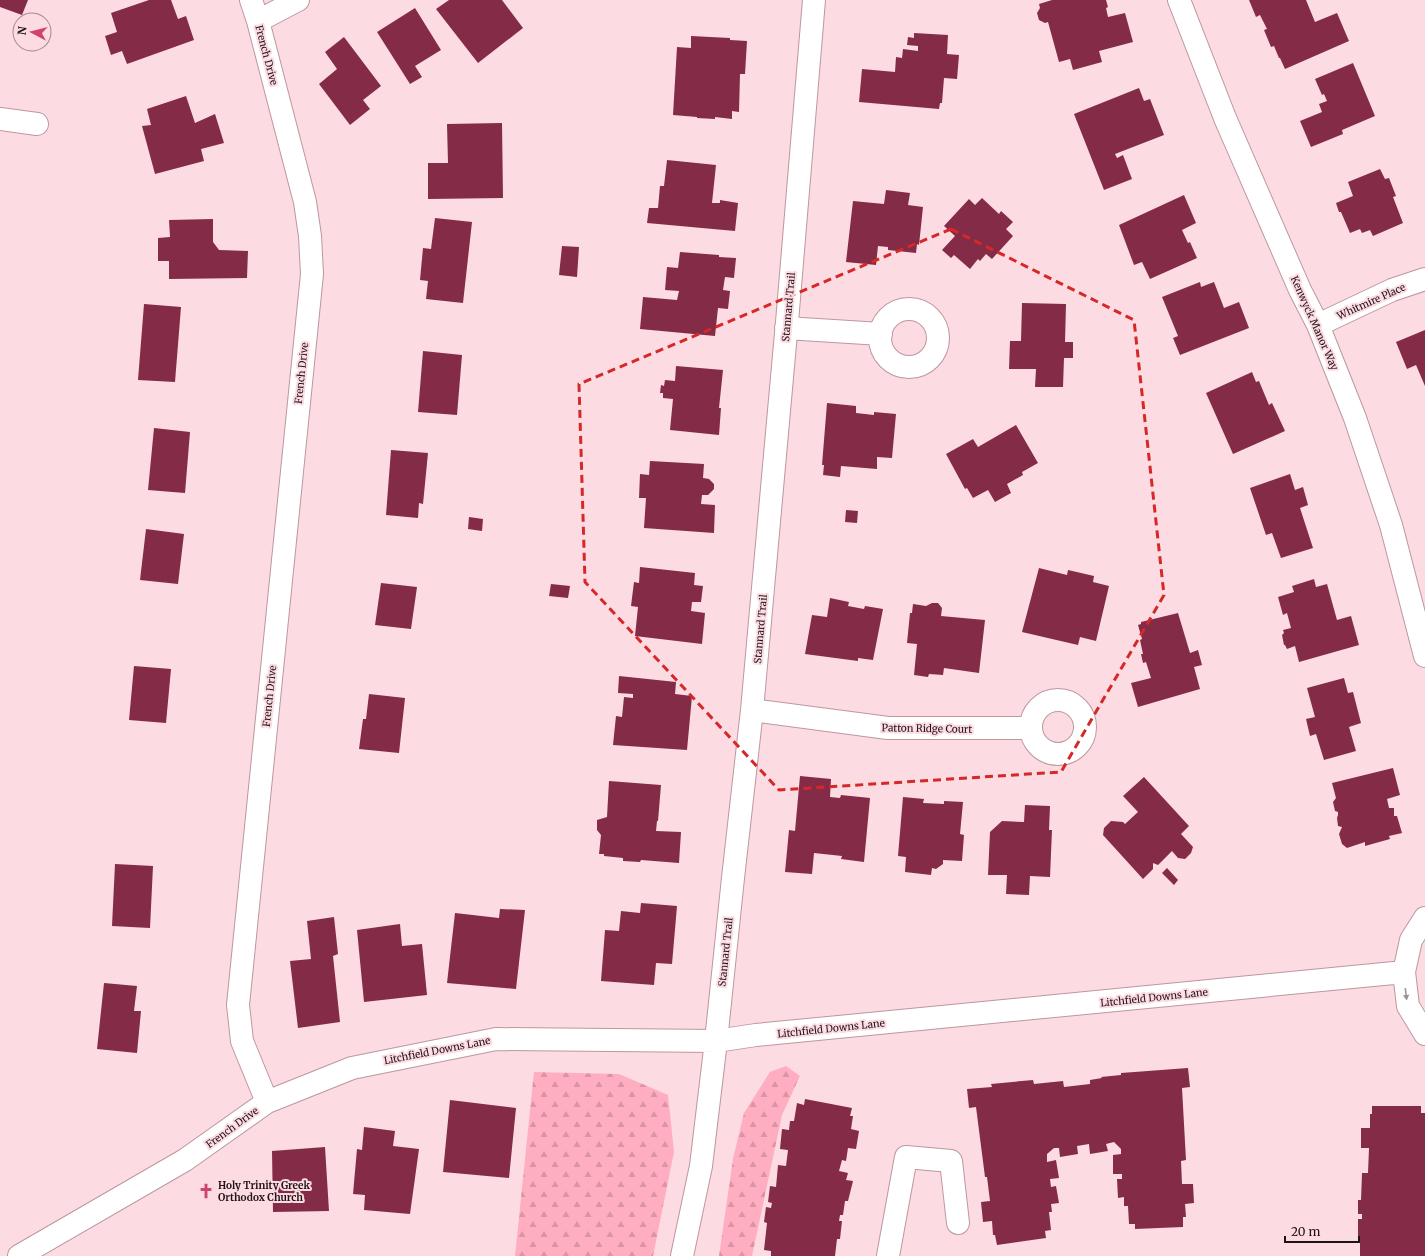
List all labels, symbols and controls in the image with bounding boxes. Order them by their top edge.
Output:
north arrow [12,12,52,52]
street label: French Drive [252,24,281,87]
text: N [15,25,30,36]
street label: Stannard Trail [779,272,798,342]
street label: Kenwyck Manor Way [1288,274,1341,373]
street label: Whitmire Place [1334,280,1408,323]
street label: French Drive [292,342,311,404]
street label: Stannard Trail [751,594,770,664]
street label: French Drive [260,665,279,727]
street label: Patton Ridge Court [882,721,973,736]
street label: Stannard Trail [715,917,736,987]
street label: Litchfield Downs Lane [1100,985,1208,1010]
one-way arrow [1403,988,1409,1000]
street label: Litchfield Downs Lane [777,1016,885,1041]
street label: Litchfield Downs Lane [383,1034,491,1067]
street label: French Drive [203,1104,261,1151]
place label: Holy Trinity Greek Orthodox Church [218,1179,310,1204]
church icon: Holy Trinity Greek Orthodox Church [197,1182,215,1200]
scale bar [1285,1218,1359,1244]
text: 20 m [1291,1224,1320,1239]

